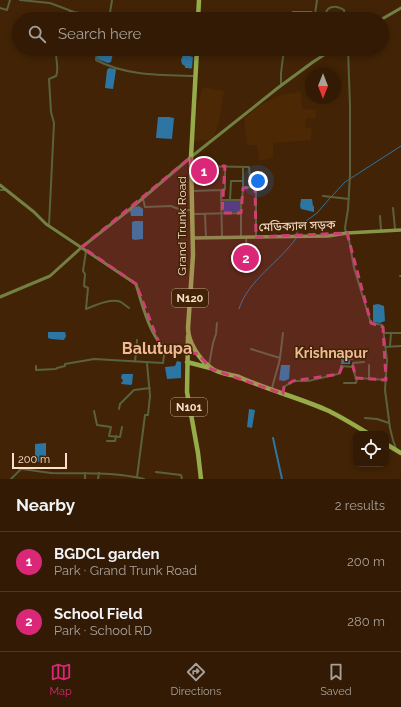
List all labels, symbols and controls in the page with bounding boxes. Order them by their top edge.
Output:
search box [12,12,389,56]
icon: search [26,23,48,45]
text: Search here [58,25,141,43]
north arrow [305,68,341,104]
pin: 1 [191,156,217,186]
your location [248,171,268,191]
street label: Grand Trunk Road [175,176,189,276]
street label: মেডিক্যাল সড়ক [258,217,336,234]
pin: 2 [233,243,259,273]
road number: N120 [172,289,208,307]
district label: Balutupa [122,339,192,358]
district label: Krishnapur [294,345,368,361]
road number: N101 [171,398,207,416]
map controls [353,431,389,467]
button: locate [353,431,389,467]
scale bar [12,451,67,470]
text: 200 m [18,453,50,466]
text: Nearby [16,495,75,515]
text: 2 results [335,498,385,513]
text: BGDCL garden [54,545,160,563]
text: 1 [26,554,32,569]
text: 200 m [347,554,385,569]
text: Park · Grand Trunk Road [54,563,197,578]
text: School Field [54,605,143,623]
text: 2 [25,614,33,629]
text: 280 m [347,614,385,629]
text: Park · School RD [54,623,152,638]
tab: Map [49,661,72,698]
tab: Directions [171,661,221,698]
tab: Saved [320,661,352,698]

